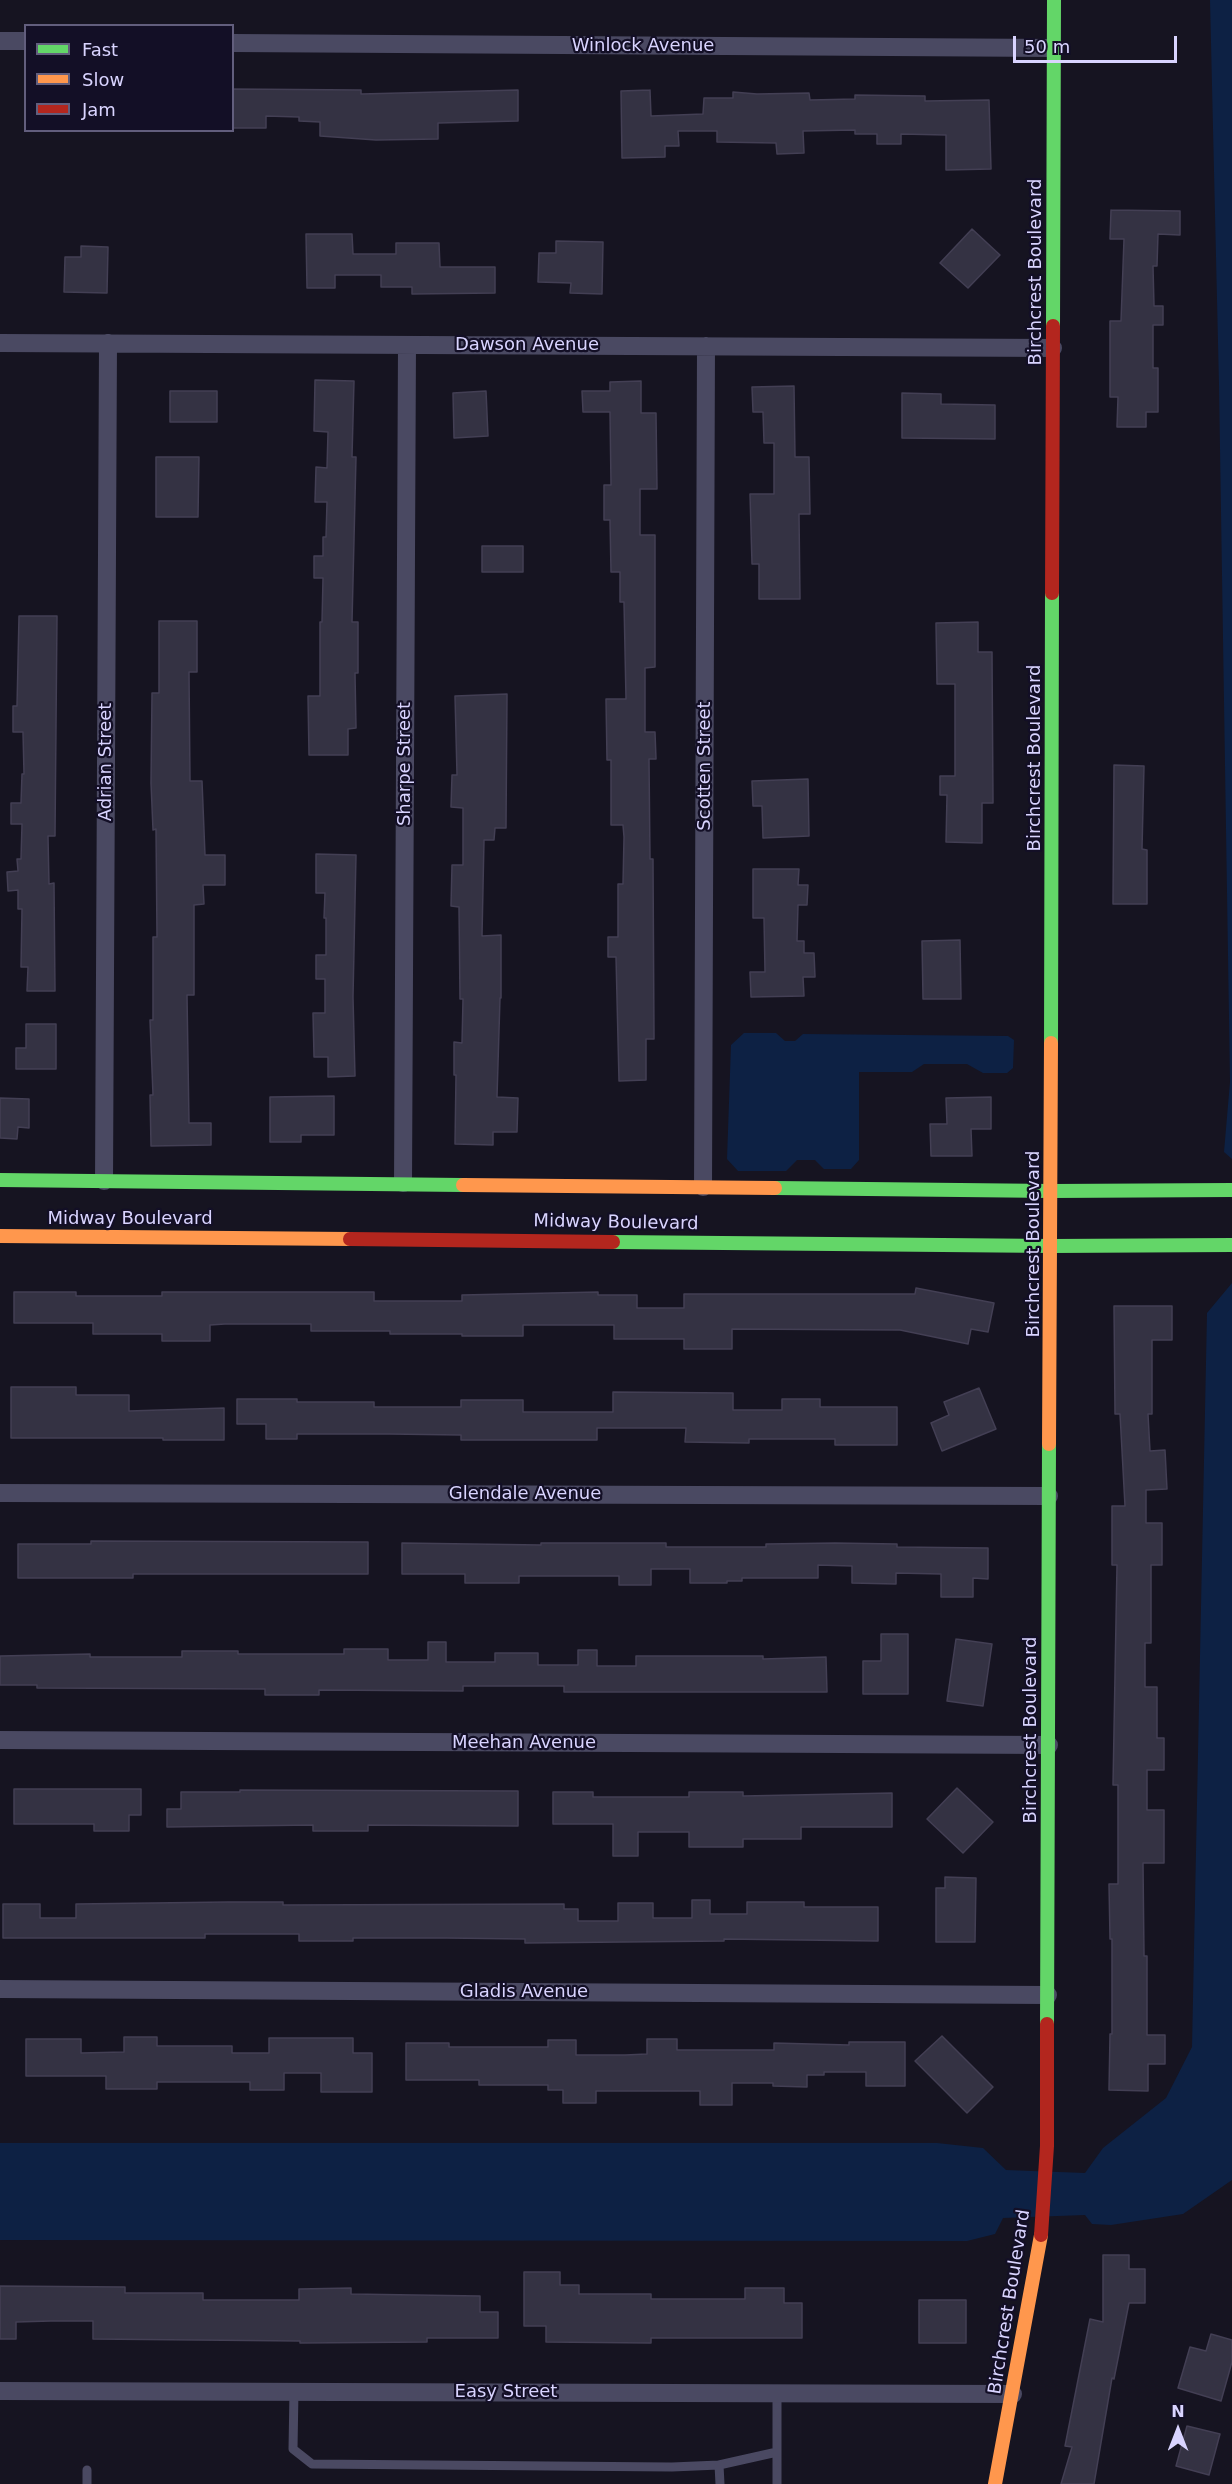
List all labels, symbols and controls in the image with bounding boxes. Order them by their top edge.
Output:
legend [24,24,234,132]
scale bar [1016,24,1180,62]
street label: Winlock Avenue [572,35,714,57]
text: 50 m [1024,36,1070,57]
text: Fast [82,39,118,60]
text: Slow [82,69,124,90]
text: Jam [82,99,116,120]
street label: Birchcrest Boulevard [1025,179,1047,365]
street label: Dawson Avenue [455,334,599,356]
street label: Birchcrest Boulevard [1024,665,1046,851]
street label: Scotten Street [694,701,716,831]
street label: Sharpe Street [394,702,416,826]
street label: Adrian Street [95,703,117,821]
street label: Birchcrest Boulevard [1023,1151,1045,1337]
street label: Midway Boulevard [47,1208,213,1230]
street label: Midway Boulevard [533,1211,699,1235]
street label: Glendale Avenue [449,1483,601,1505]
street label: Birchcrest Boulevard [1020,1637,1042,1823]
street label: Meehan Avenue [452,1732,596,1754]
street label: Gladis Avenue [460,1981,588,2003]
street label: Birchcrest Boulevard [985,2208,1035,2396]
street label: Easy Street [455,2381,557,2403]
north arrow [1148,2400,1208,2460]
text: N [1171,2402,1185,2421]

